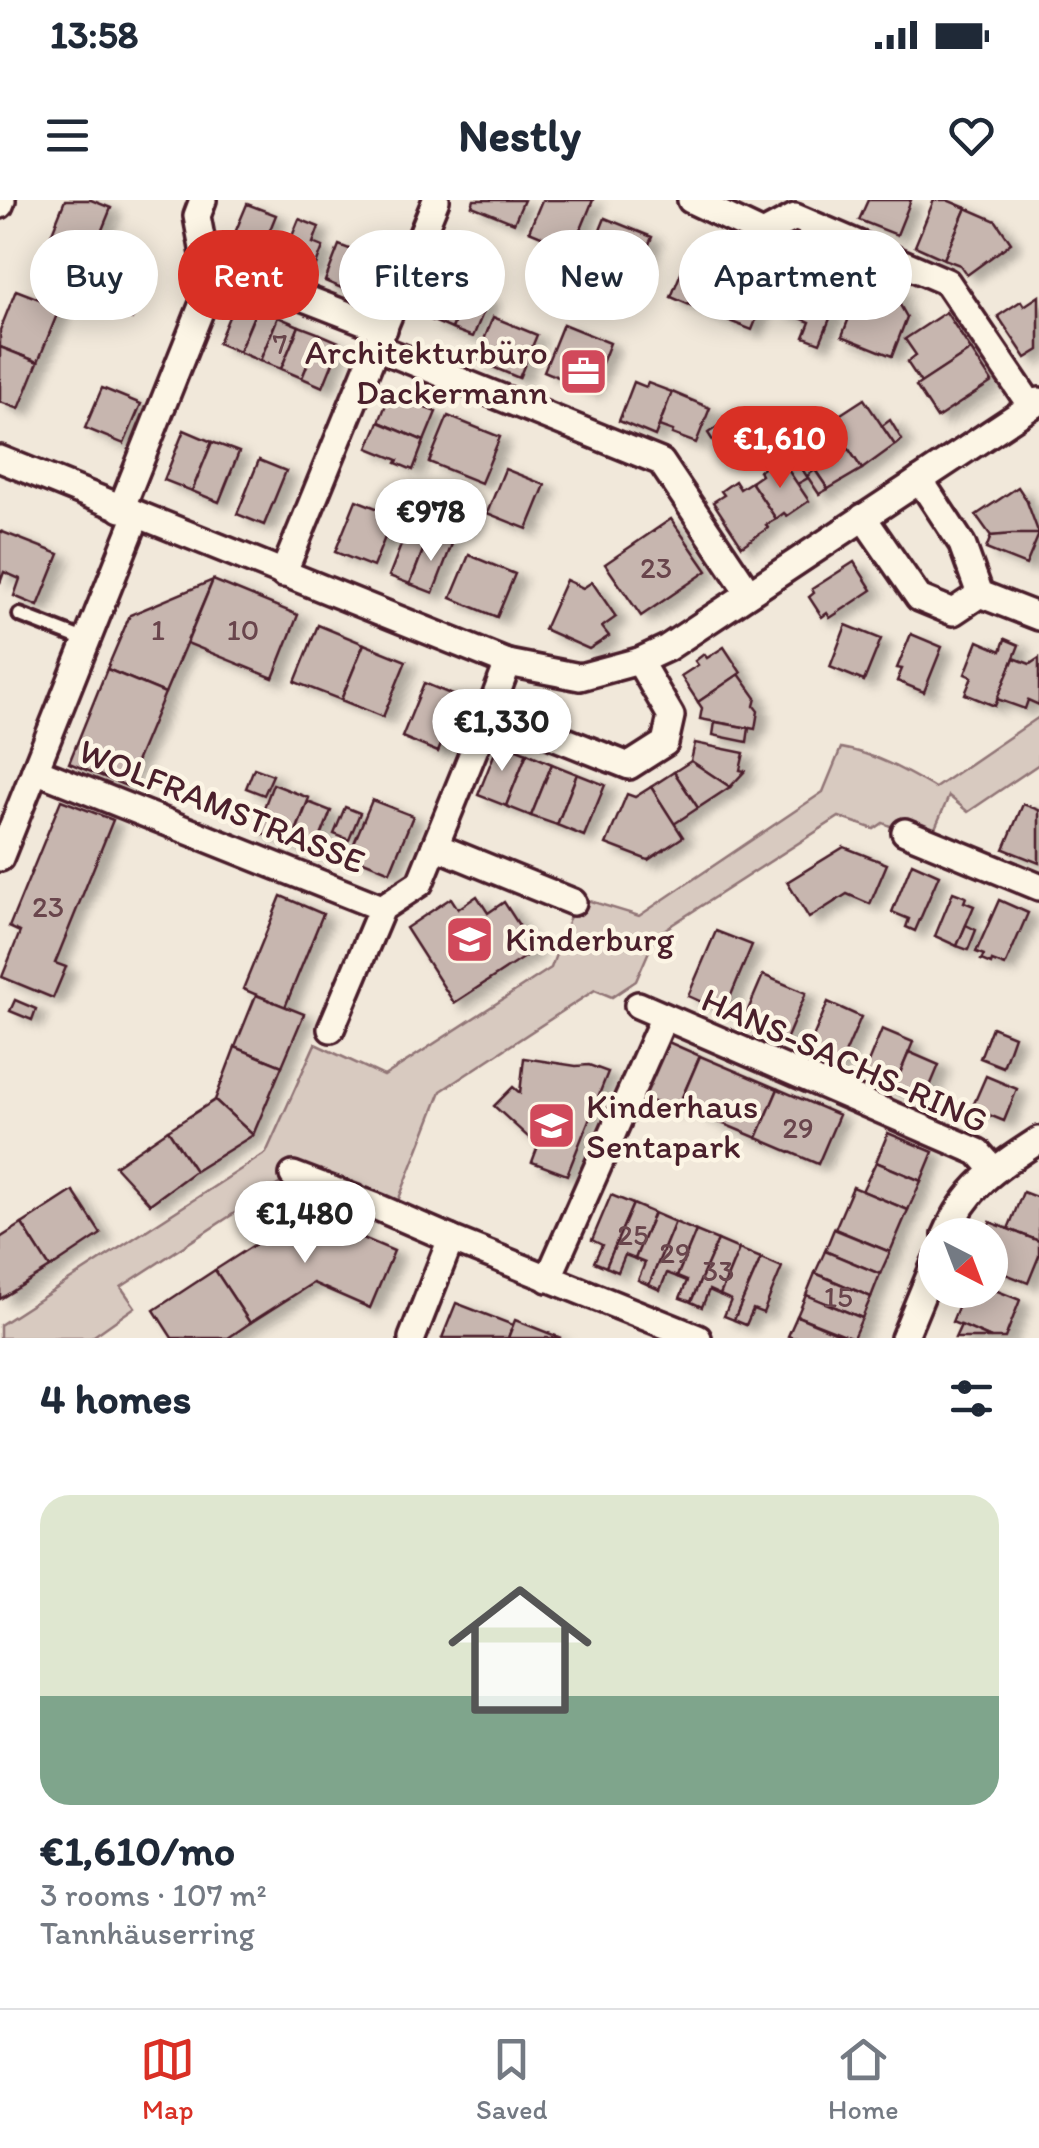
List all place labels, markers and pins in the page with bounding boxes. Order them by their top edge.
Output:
place label: Architekturbüro Dackermann [305,331,548,413]
office icon: Architekturbüro Dackermann [557,346,609,398]
pin: €1,610 [699,406,861,491]
pin: €978 [372,479,490,564]
pin: €1,330 [421,689,583,774]
school or university icon: Kinderburg [444,913,496,965]
place label: Kinderburg [505,918,674,960]
place label: Kinderhaus Sentapark [586,1085,758,1167]
school or university icon: Kinderhaus Sentapark [525,1100,577,1152]
pin: €1,480 [224,1181,386,1266]

